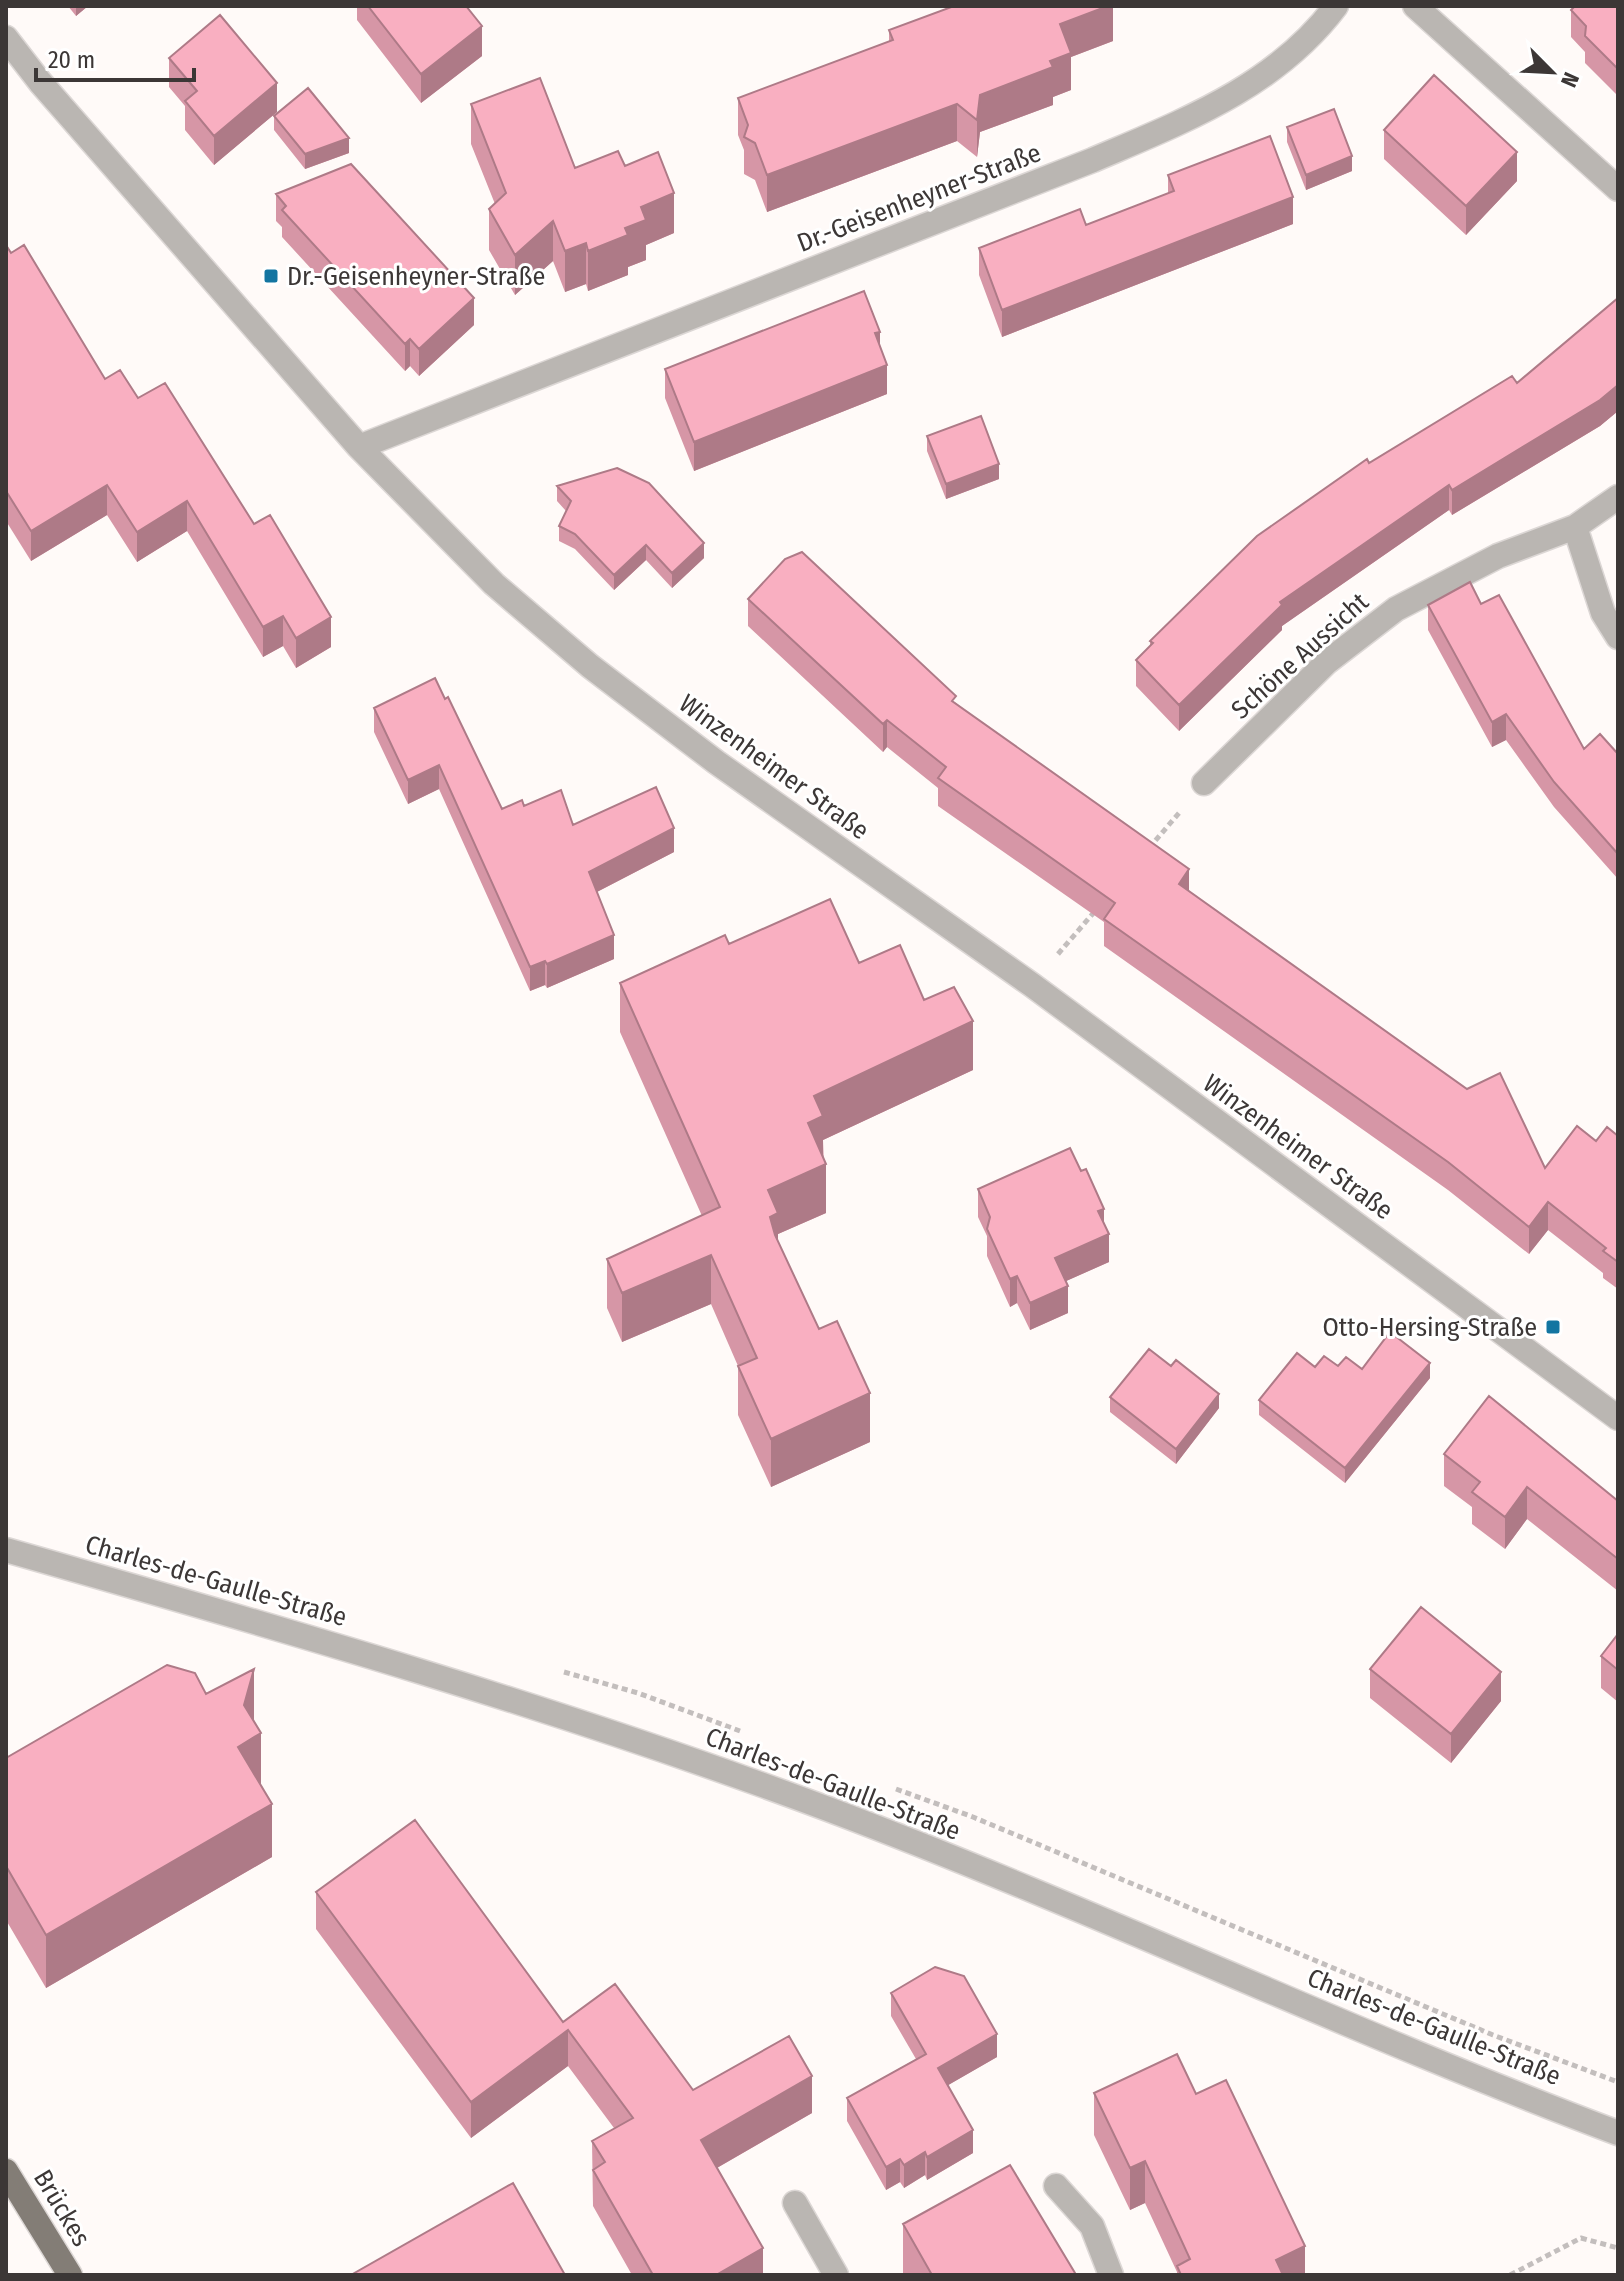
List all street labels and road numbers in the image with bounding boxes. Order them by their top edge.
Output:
street label: Dr.-Geisenheyner-Straße [793,137,1045,259]
street label: Schöne Aussicht [1225,586,1375,725]
street label: Winzenheimer Straße [673,688,875,846]
street label: Winzenheimer Straße [1197,1068,1399,1226]
street label: Charles-de-Gaulle-Straße [82,1529,350,1633]
street label: Charles-de-Gaulle-Straße [701,1721,965,1847]
street label: Charles-de-Gaulle-Straße [1303,1962,1565,2092]
street label: Brückes [27,2164,97,2252]

